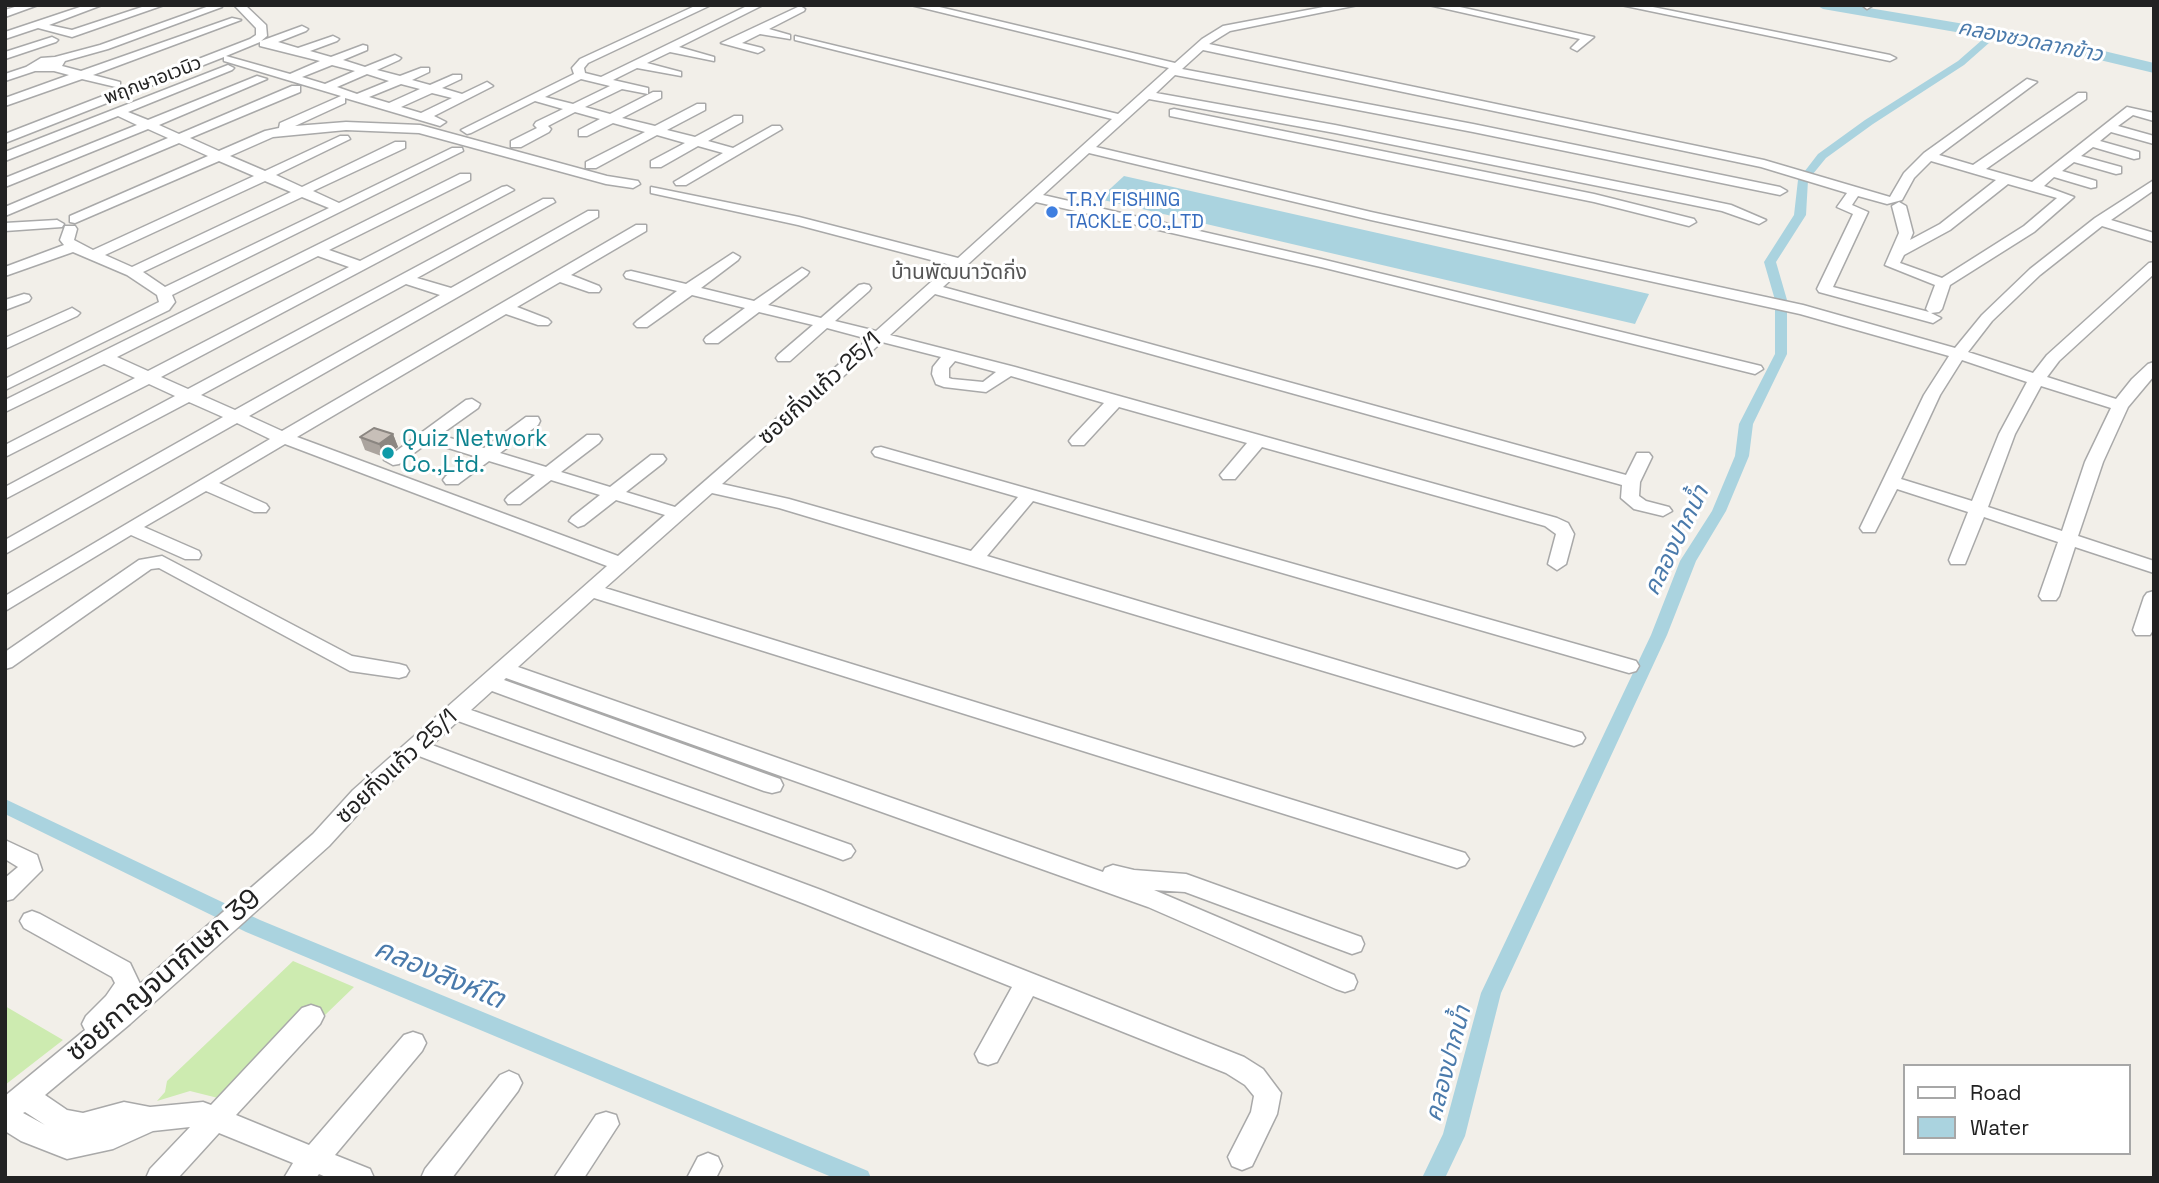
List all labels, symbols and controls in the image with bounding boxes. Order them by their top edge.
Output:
water label: คลองชวดลากข้าว [1956,16,2104,68]
street label: พฤกษาอเวนิว [101,52,205,110]
place label: T.R.Y FISHING TACKLE CO.,LTD [1066,190,1204,234]
marker: T.R.Y FISHING TACKLE CO.,LTD [1044,204,1060,220]
district label: บ้านพัฒนาวัดกิ่ง [891,260,1027,286]
street label: ซอยกิ่งแก้ว 25/1 [753,327,887,451]
place label: Quiz Network Co.,Ltd. [402,426,547,480]
marker: Quiz Network Co.,Ltd. [380,445,396,461]
water label: คลองปากน้ำ [1638,482,1716,600]
street label: ซอยกิ่งแก้ว 25/1 [331,704,463,830]
street label: ซอยกาญจนาภิเษก 39 [60,883,268,1069]
water label: คลองสิงห์โต [369,933,509,1017]
water label: คลองปากน้ำ [1420,1003,1478,1125]
legend [1904,1064,2131,1155]
text: Road [1970,1079,2022,1106]
text: Water [1970,1114,2029,1141]

